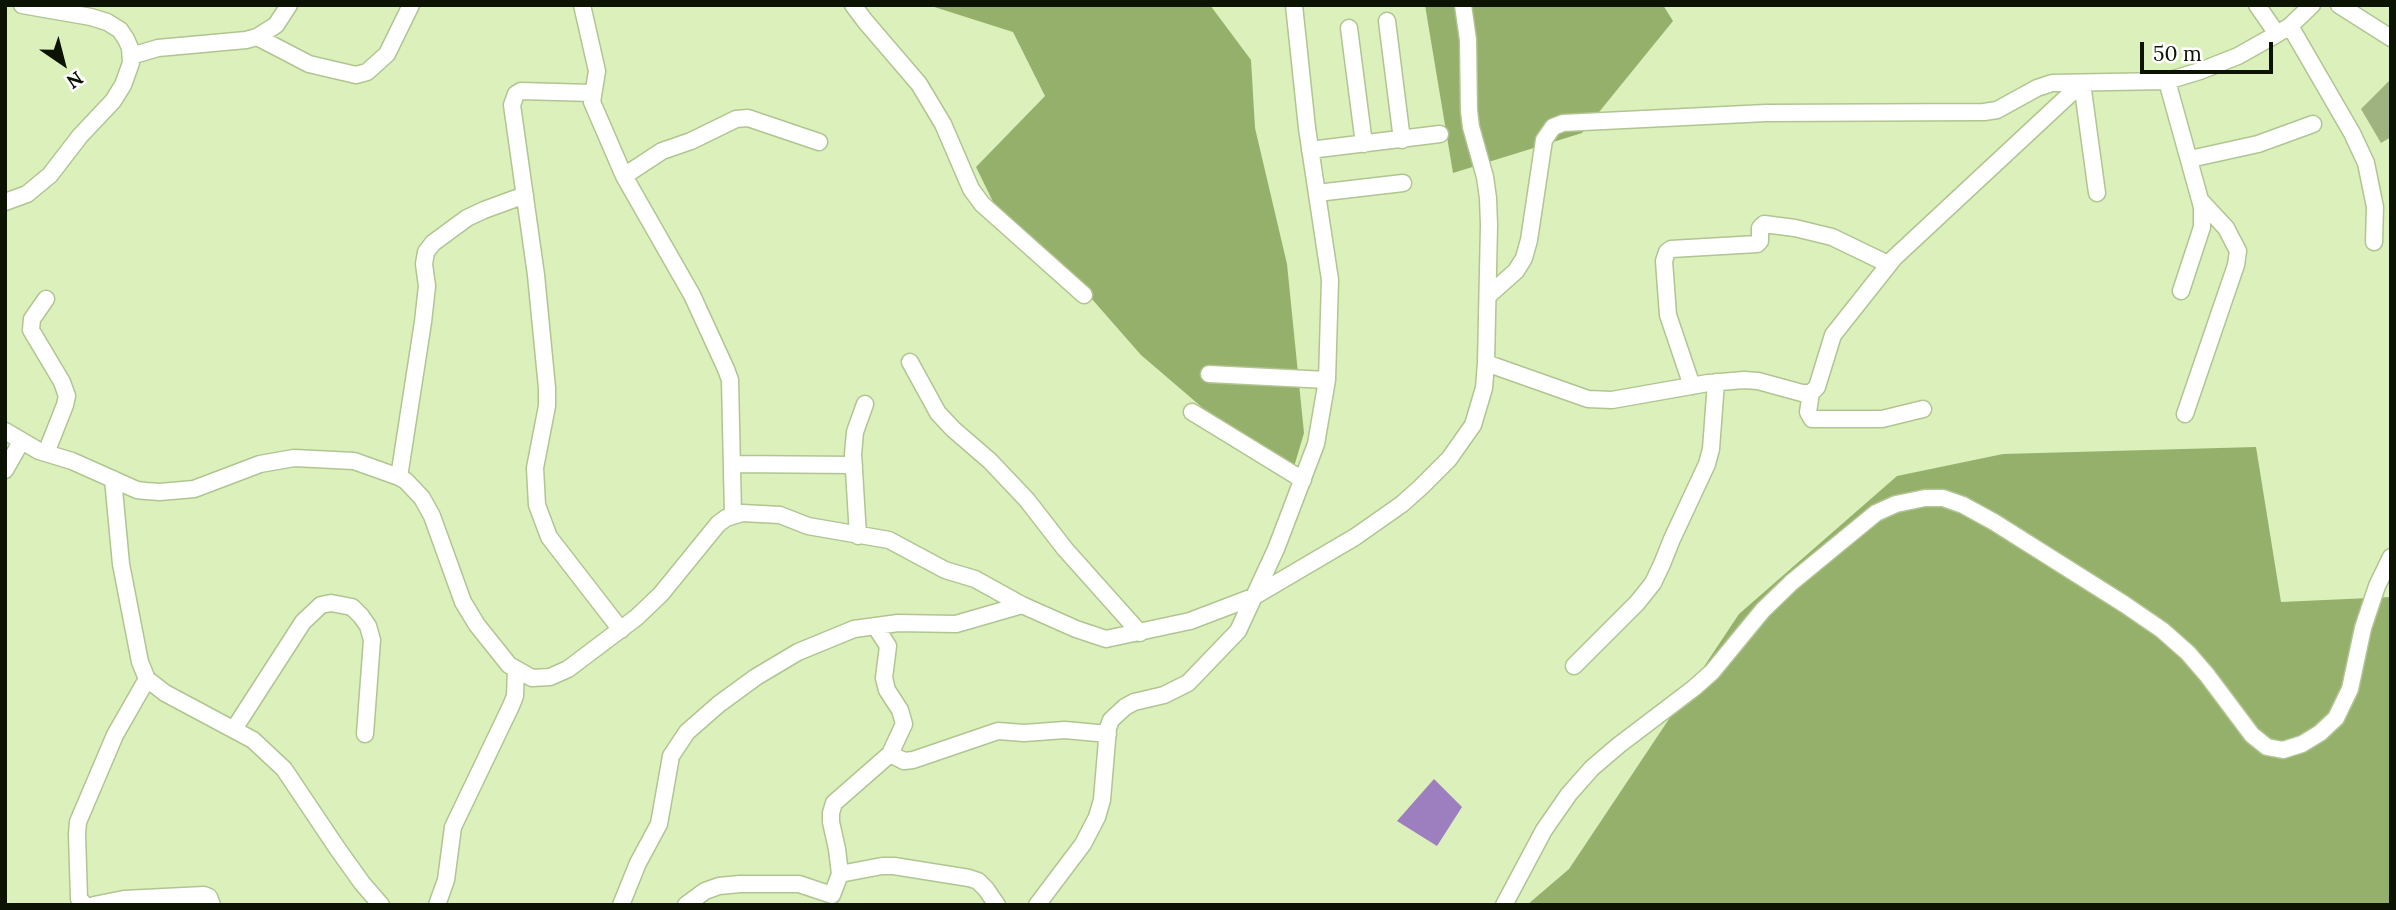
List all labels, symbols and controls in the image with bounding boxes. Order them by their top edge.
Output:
north arrow [28,28,98,98]
scale bar [2144,28,2277,72]
text: 50 m [2153,40,2202,67]
text: N [62,66,88,94]

